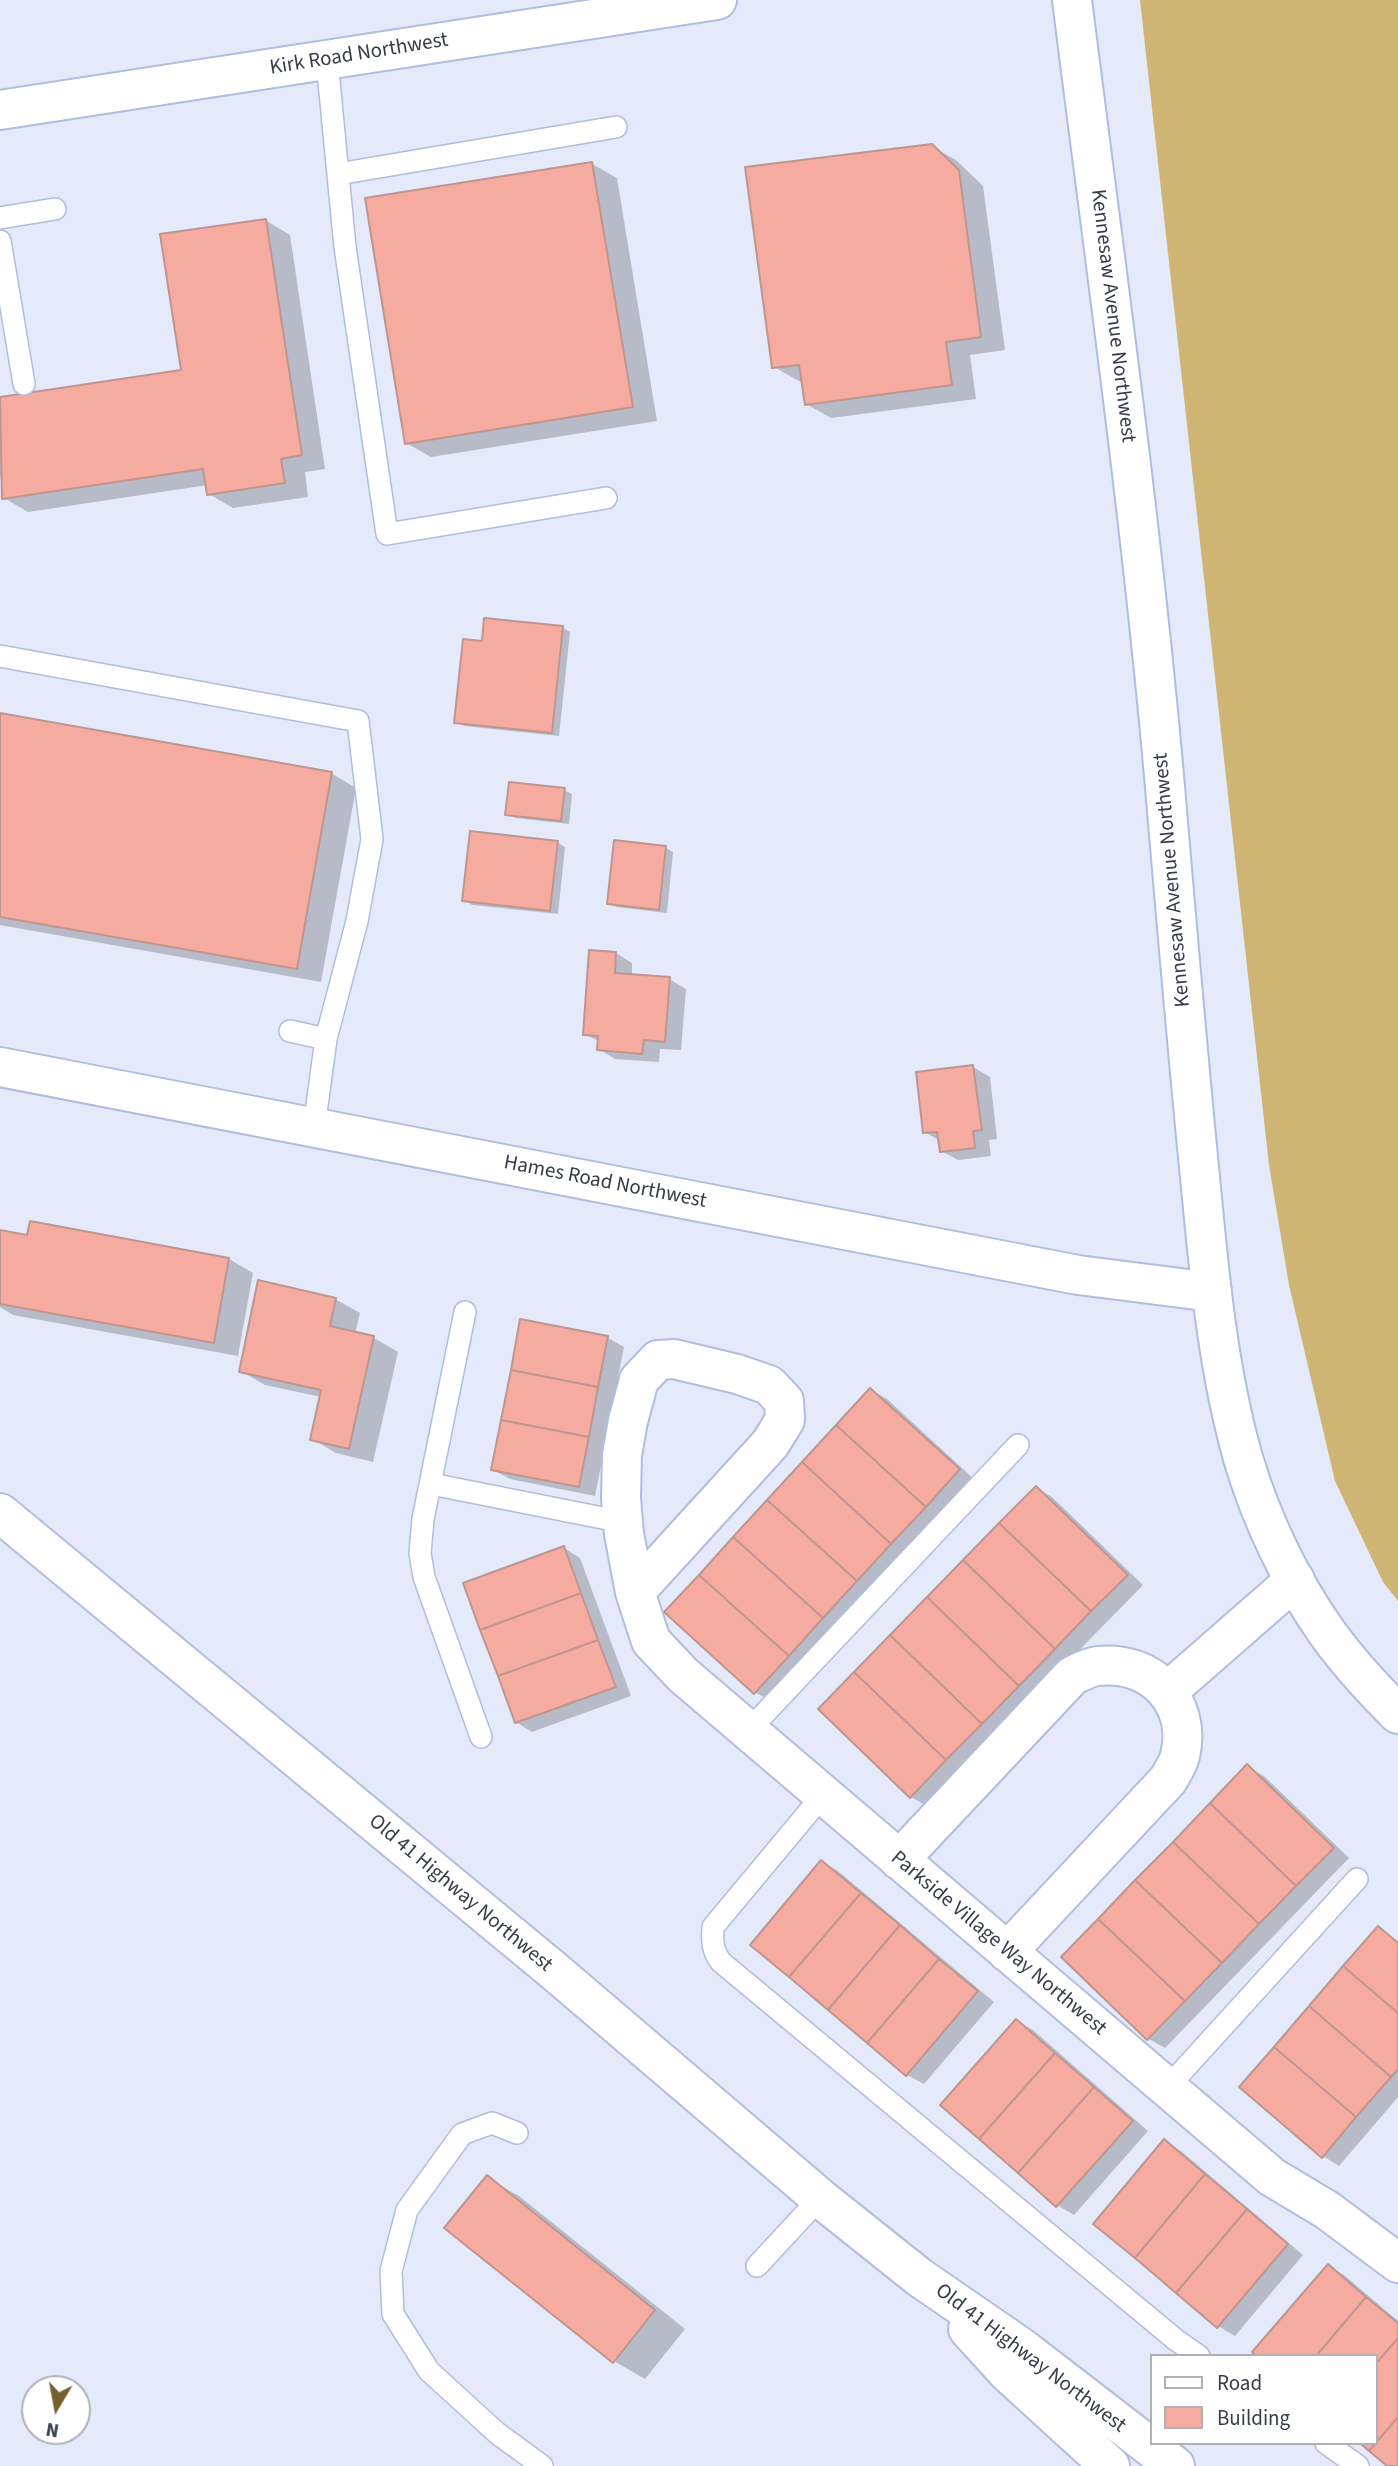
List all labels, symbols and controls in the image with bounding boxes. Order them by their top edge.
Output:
street label: Kirk Road Northwest [268,28,450,82]
street label: Kennesaw Avenue Northwest [1084,188,1140,444]
street label: Kennesaw Avenue Northwest [1149,752,1197,1008]
street label: Hames Road Northwest [501,1151,709,1215]
street label: Old 41 Highway Northwest [363,1810,557,1978]
street label: Parkside Village Way Northwest [885,1846,1111,2042]
street label: Old 41 Highway Northwest [930,2279,1130,2439]
legend [1150,2354,1377,2445]
text: Road [1217,2368,1262,2398]
north arrow [21,2375,91,2445]
text: Building [1217,2403,1290,2433]
text: N [44,2415,61,2444]

